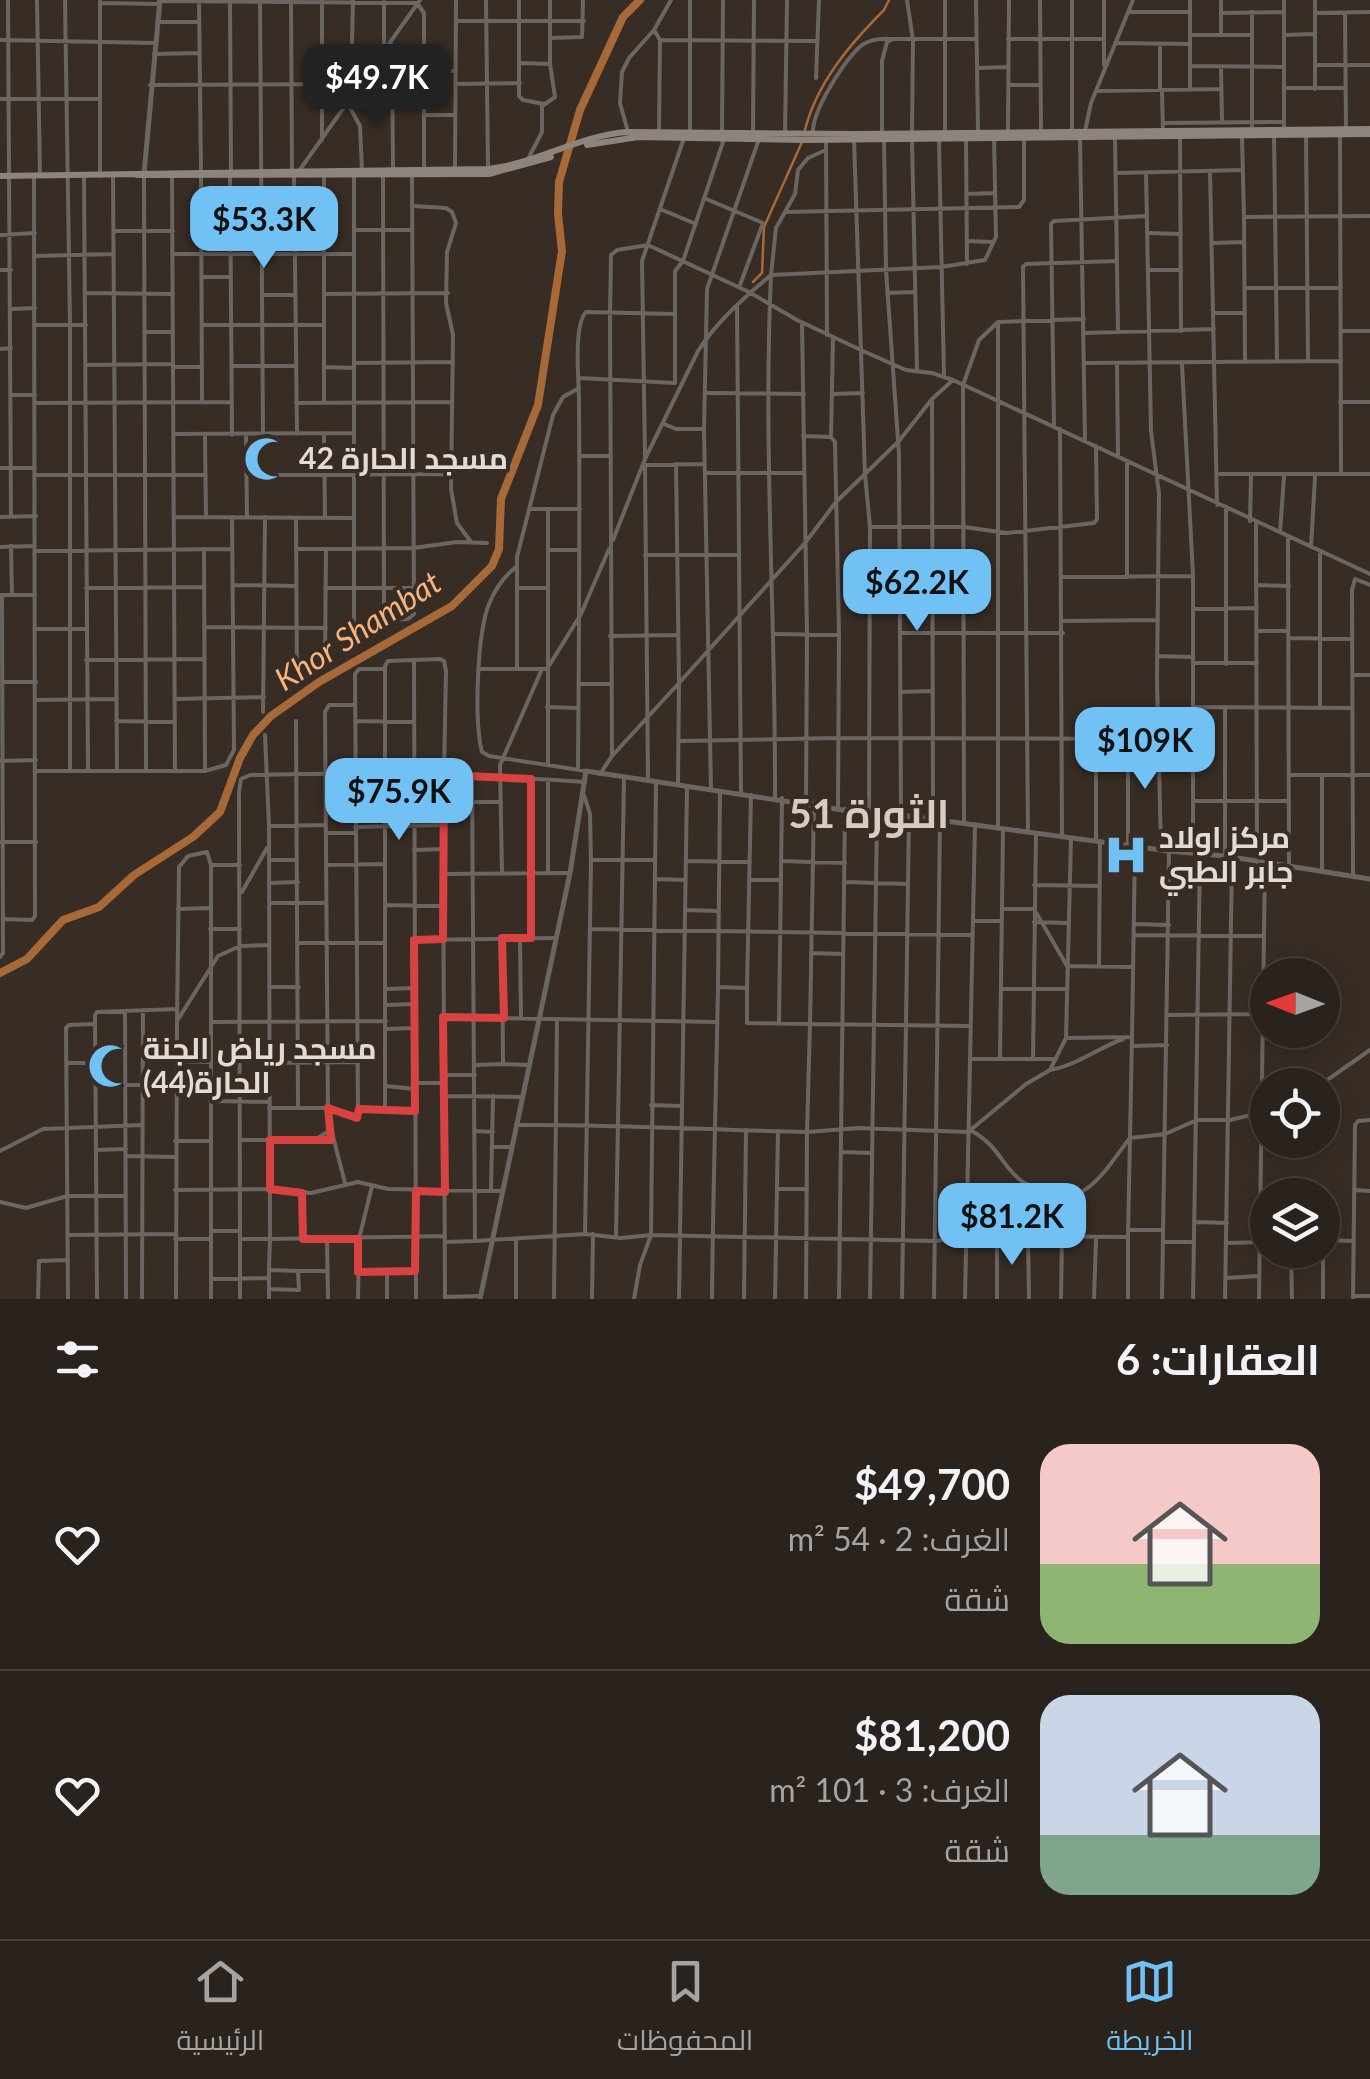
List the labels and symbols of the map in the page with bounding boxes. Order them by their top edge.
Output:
pin: $49.7K [296,44,458,129]
pin: $53.3K [183,186,345,271]
mosque icon: مسجد الحارة 42 [242,435,290,483]
place label: مسجد الحارة 42 [299,439,508,476]
pin: $62.2K [836,549,998,634]
water label: Khor Shambat [267,562,448,698]
pin: $109K [1075,707,1215,792]
pin: $75.9K [318,758,480,843]
district label: الثورة 51 [789,789,949,838]
place label: مركز اولاد جابر الطبي [1159,818,1293,896]
hospital icon: مركز اولاد جابر الطبي [1102,831,1150,879]
north arrow [1250,958,1340,1048]
place label: مسجد رياض الجنة الحارة(44) [143,1029,377,1100]
mosque icon: مسجد رياض الجنة الحارة(44) [86,1042,134,1090]
pin: $81.2K [931,1183,1093,1268]

